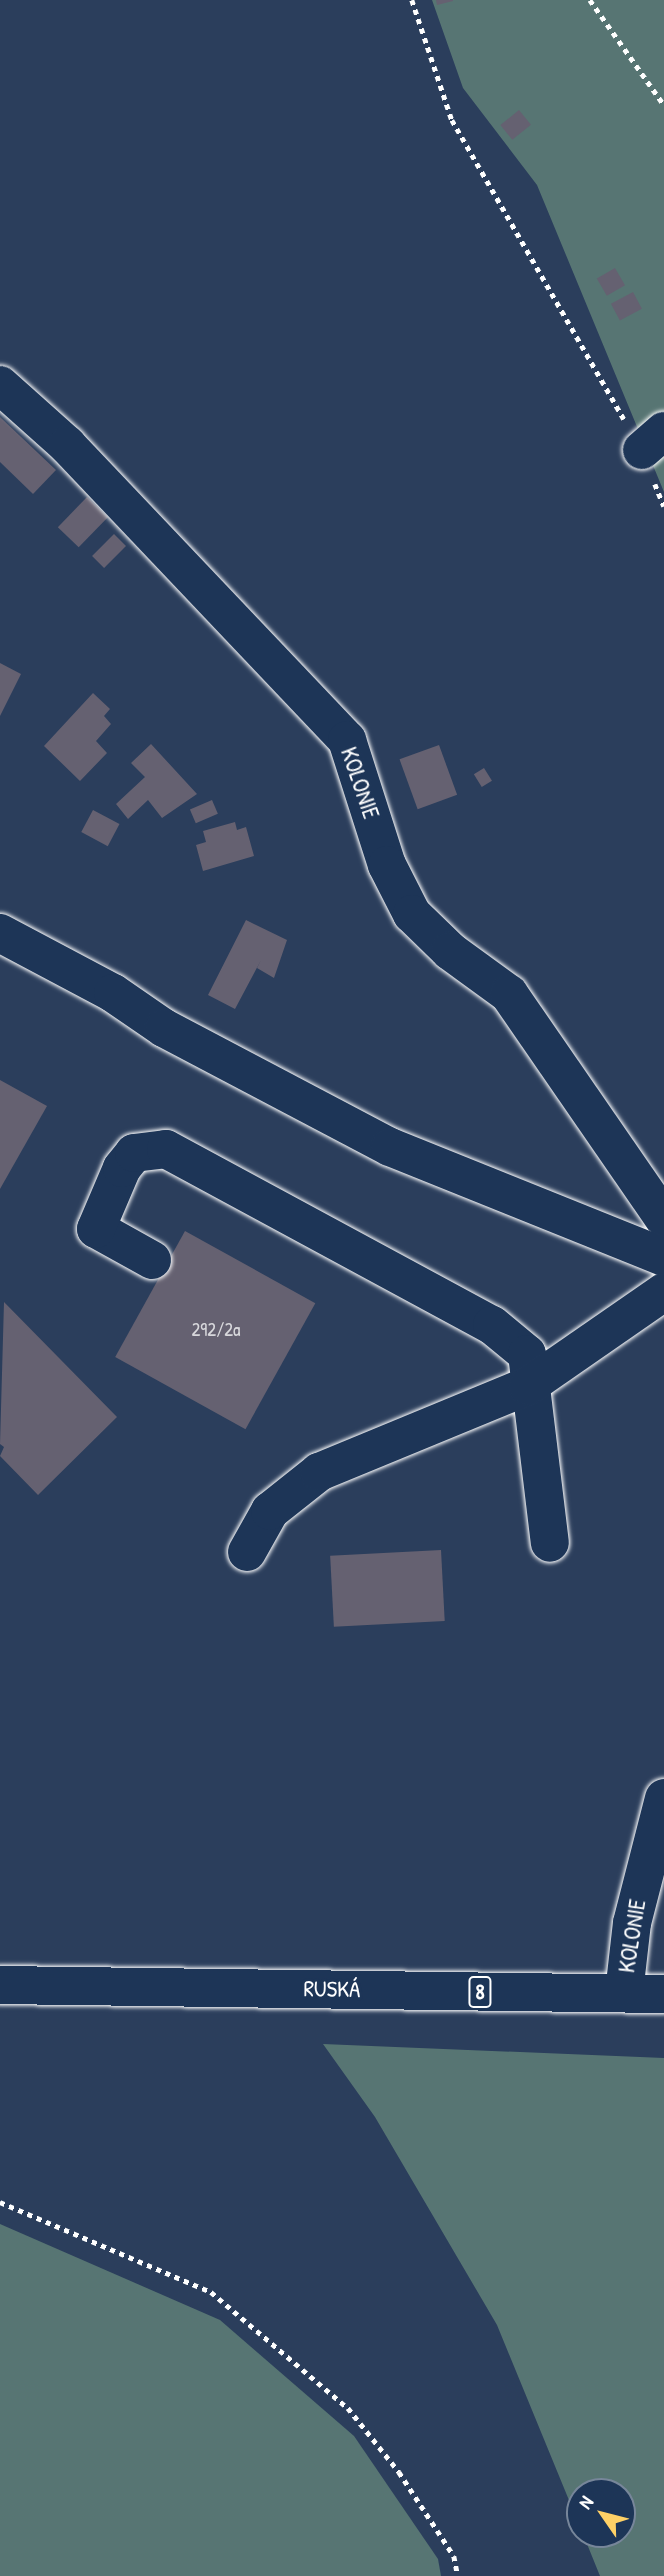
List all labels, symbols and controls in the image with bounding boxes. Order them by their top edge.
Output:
street label: KOLONIE [335,744,385,822]
house number: 292/2a [191,1319,241,1341]
street label: KOLONIE [613,1897,651,1975]
road number: 8 [468,1974,492,2010]
street label: RUSKÁ [303,1975,361,2003]
north arrow [566,2478,636,2548]
text: N [572,2491,599,2514]

